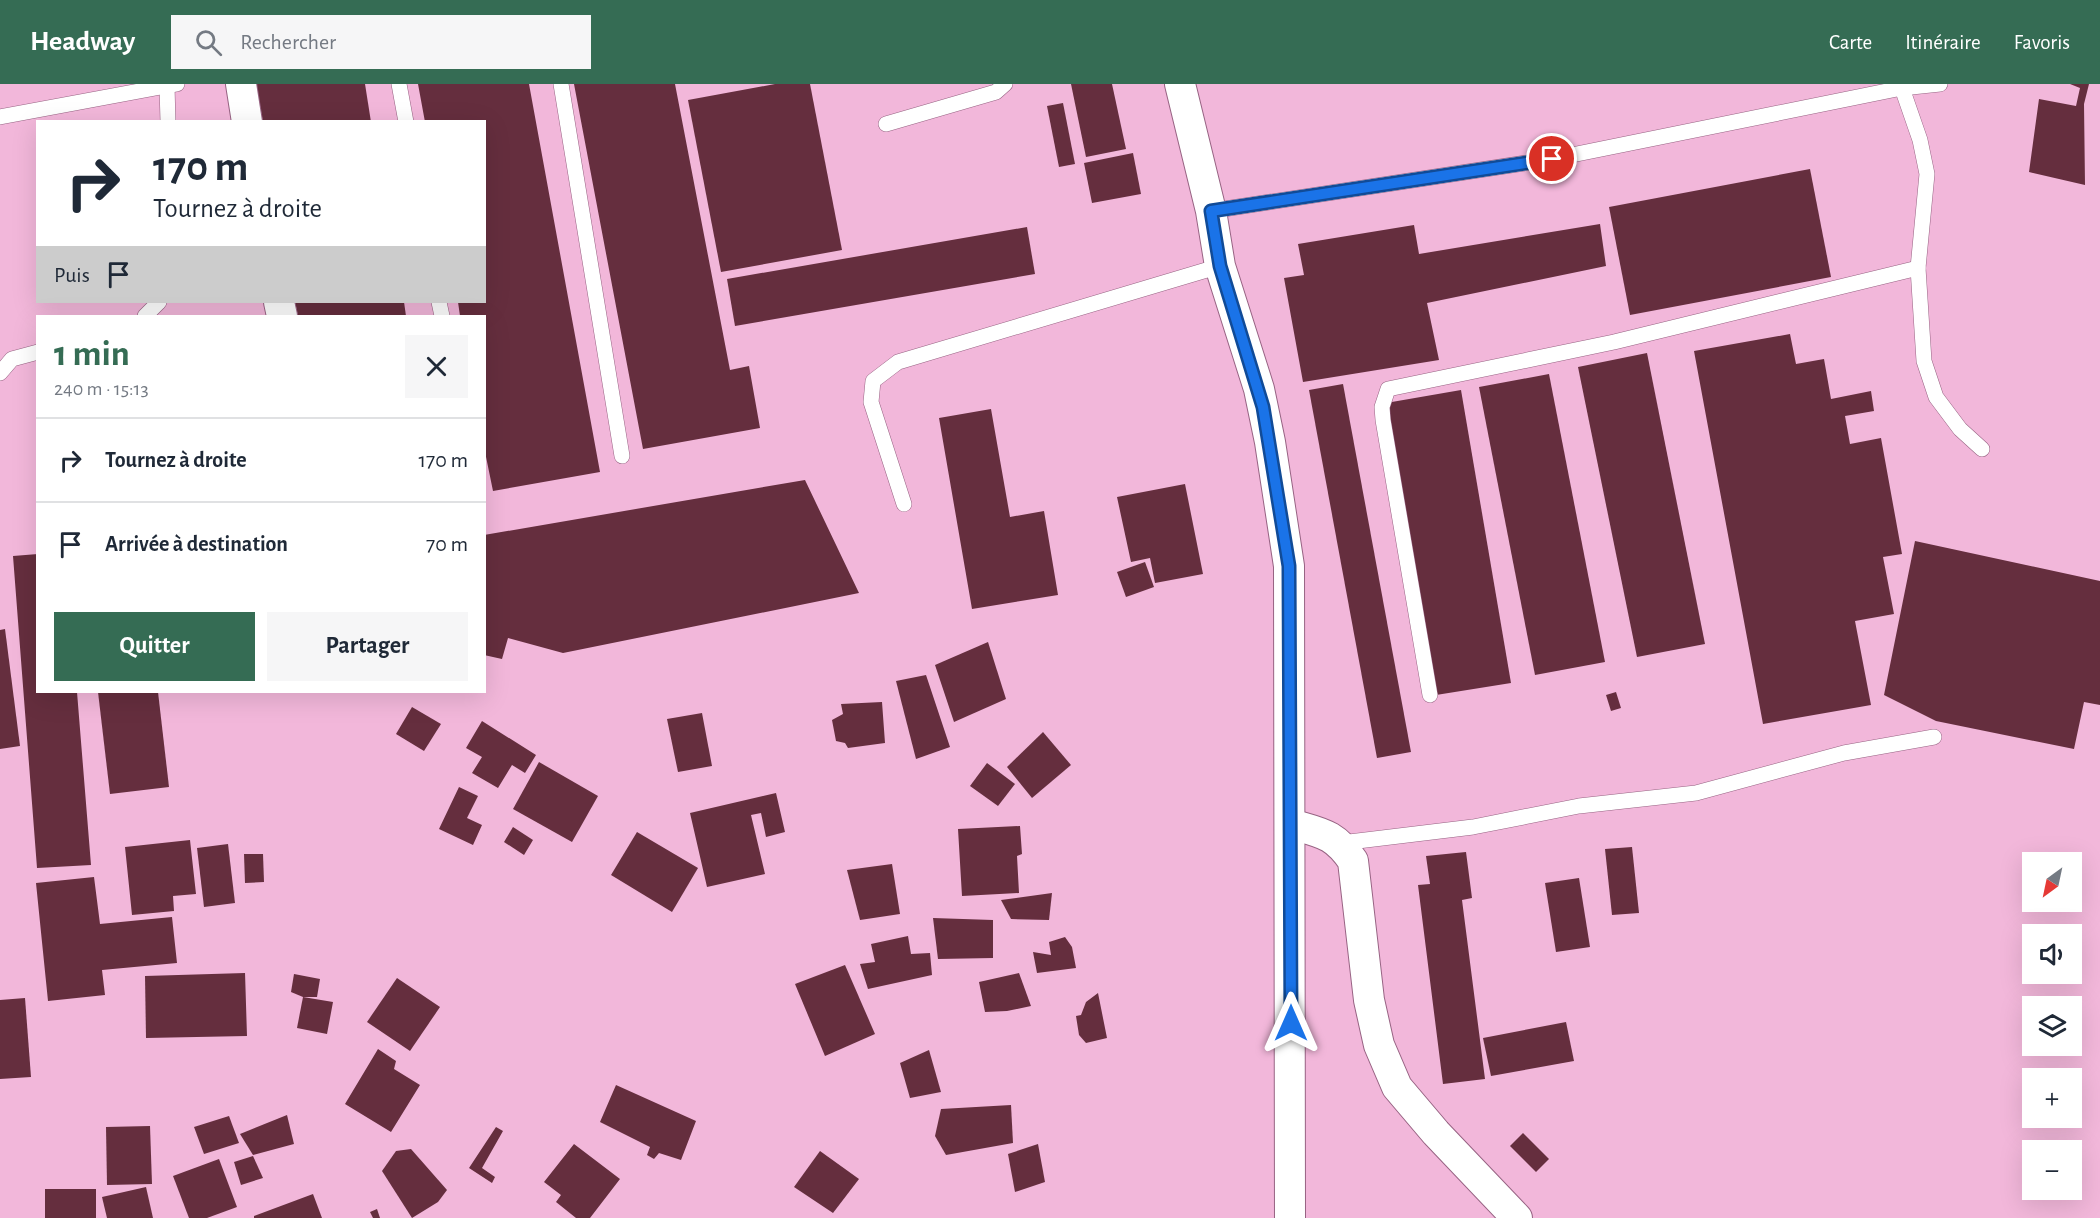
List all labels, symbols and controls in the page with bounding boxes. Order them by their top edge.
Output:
search box [171,15,591,69]
icon: search [192,26,225,59]
text: Headway [30,28,135,56]
text: Rechercher [240,31,336,53]
text: Carte [1829,32,1872,53]
text: Itinéraire [1905,32,1981,53]
text: Favoris [2014,32,2070,53]
pin [1526,133,1577,184]
icon: arrive [1535,142,1568,175]
icon: right [54,144,132,222]
text: 170 m [153,146,248,188]
text: Tournez à droite [153,195,322,222]
icon: arrive [102,258,135,291]
text: Puis [54,264,90,286]
button: close [405,335,468,398]
text: 1 min [54,336,130,372]
text: 240 m · 15:13 [54,379,149,399]
icon: right [54,444,87,477]
text: Tournez à droite [105,449,247,471]
text: 170 m [418,449,468,471]
icon: arrive [54,528,87,561]
text: Arrivée à destination [105,533,288,555]
text: 70 m [426,533,468,555]
button: Quitter [54,612,255,681]
button: Partager [267,612,468,681]
north arrow [2022,852,2082,912]
map controls [2022,852,2082,1200]
button: sound [2022,924,2082,984]
position arrow [1259,991,1323,1055]
button: layers [2022,996,2082,1056]
button: + [2022,1068,2082,1128]
button: − [2022,1140,2082,1200]

